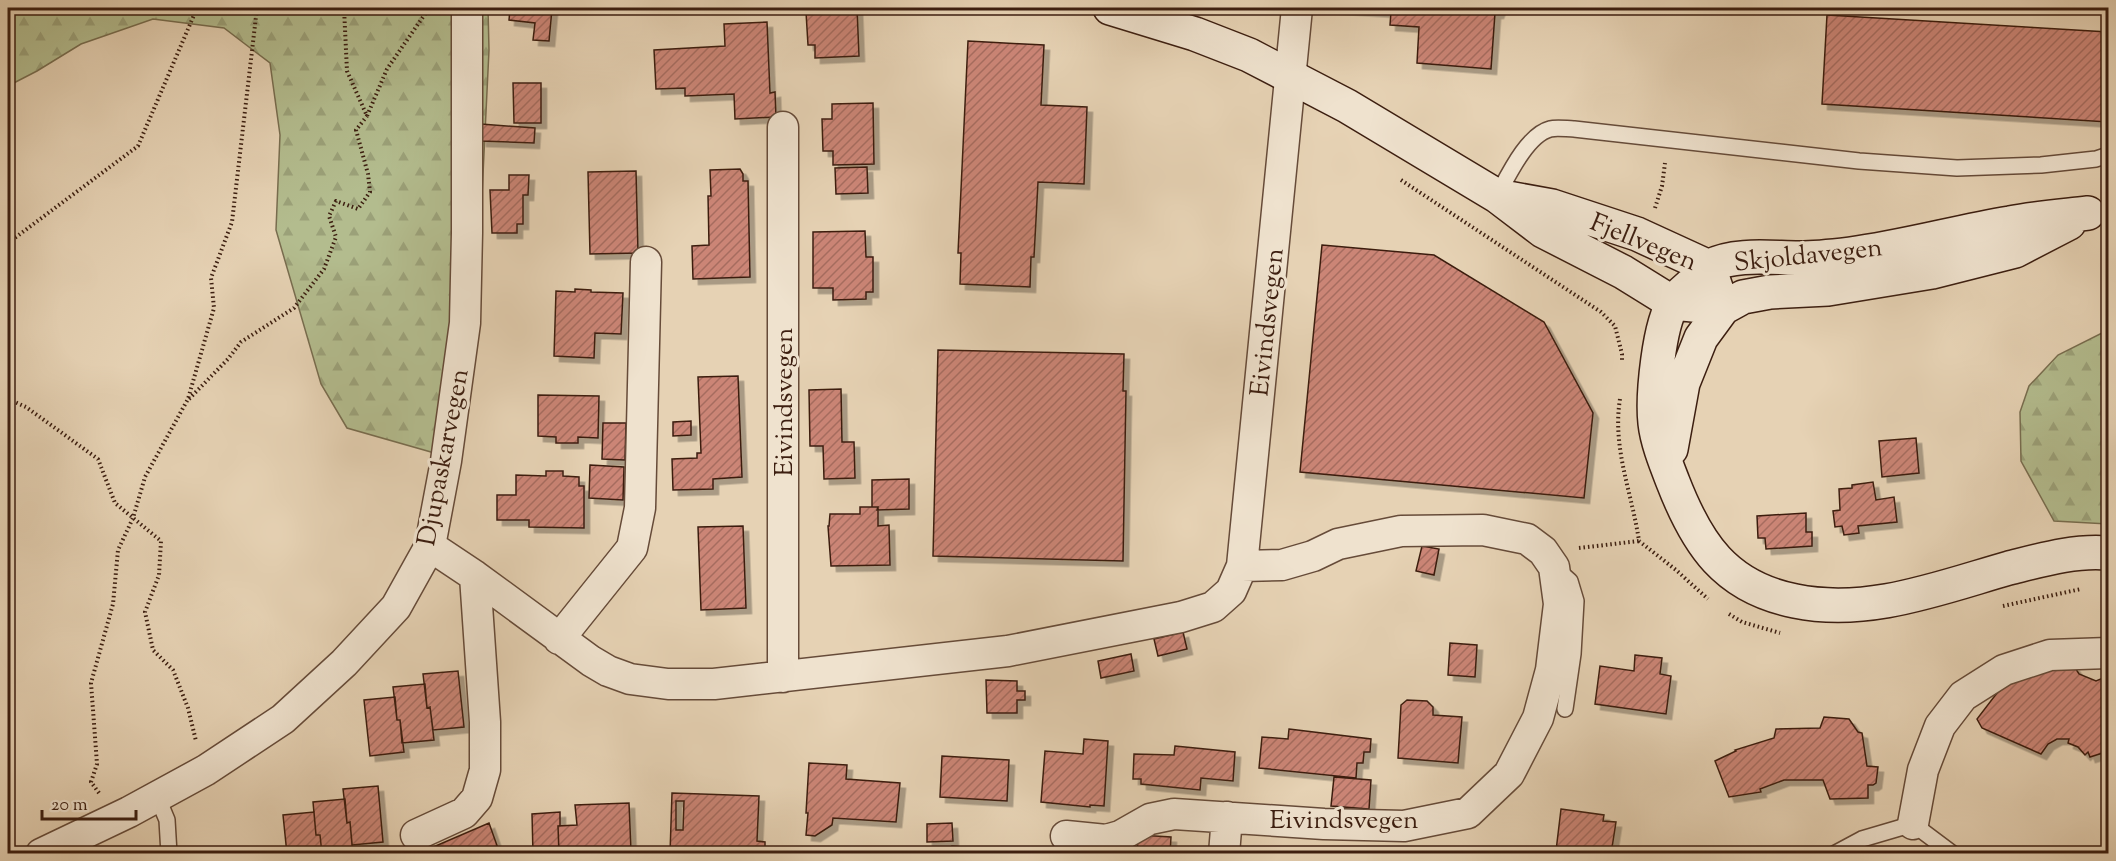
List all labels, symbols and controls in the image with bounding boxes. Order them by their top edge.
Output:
street label: Fjellvegen [1584,205,1702,282]
street label: Skjoldavegen [1732,230,1884,283]
street label: Eivindsvegen [1242,246,1295,398]
street label: Eivindsvegen [767,328,804,476]
street label: Djupaskarvegen [409,366,480,549]
scale bar [42,783,136,821]
text: 20 m [51,793,88,819]
street label: Eivindsvegen [1270,803,1418,840]

